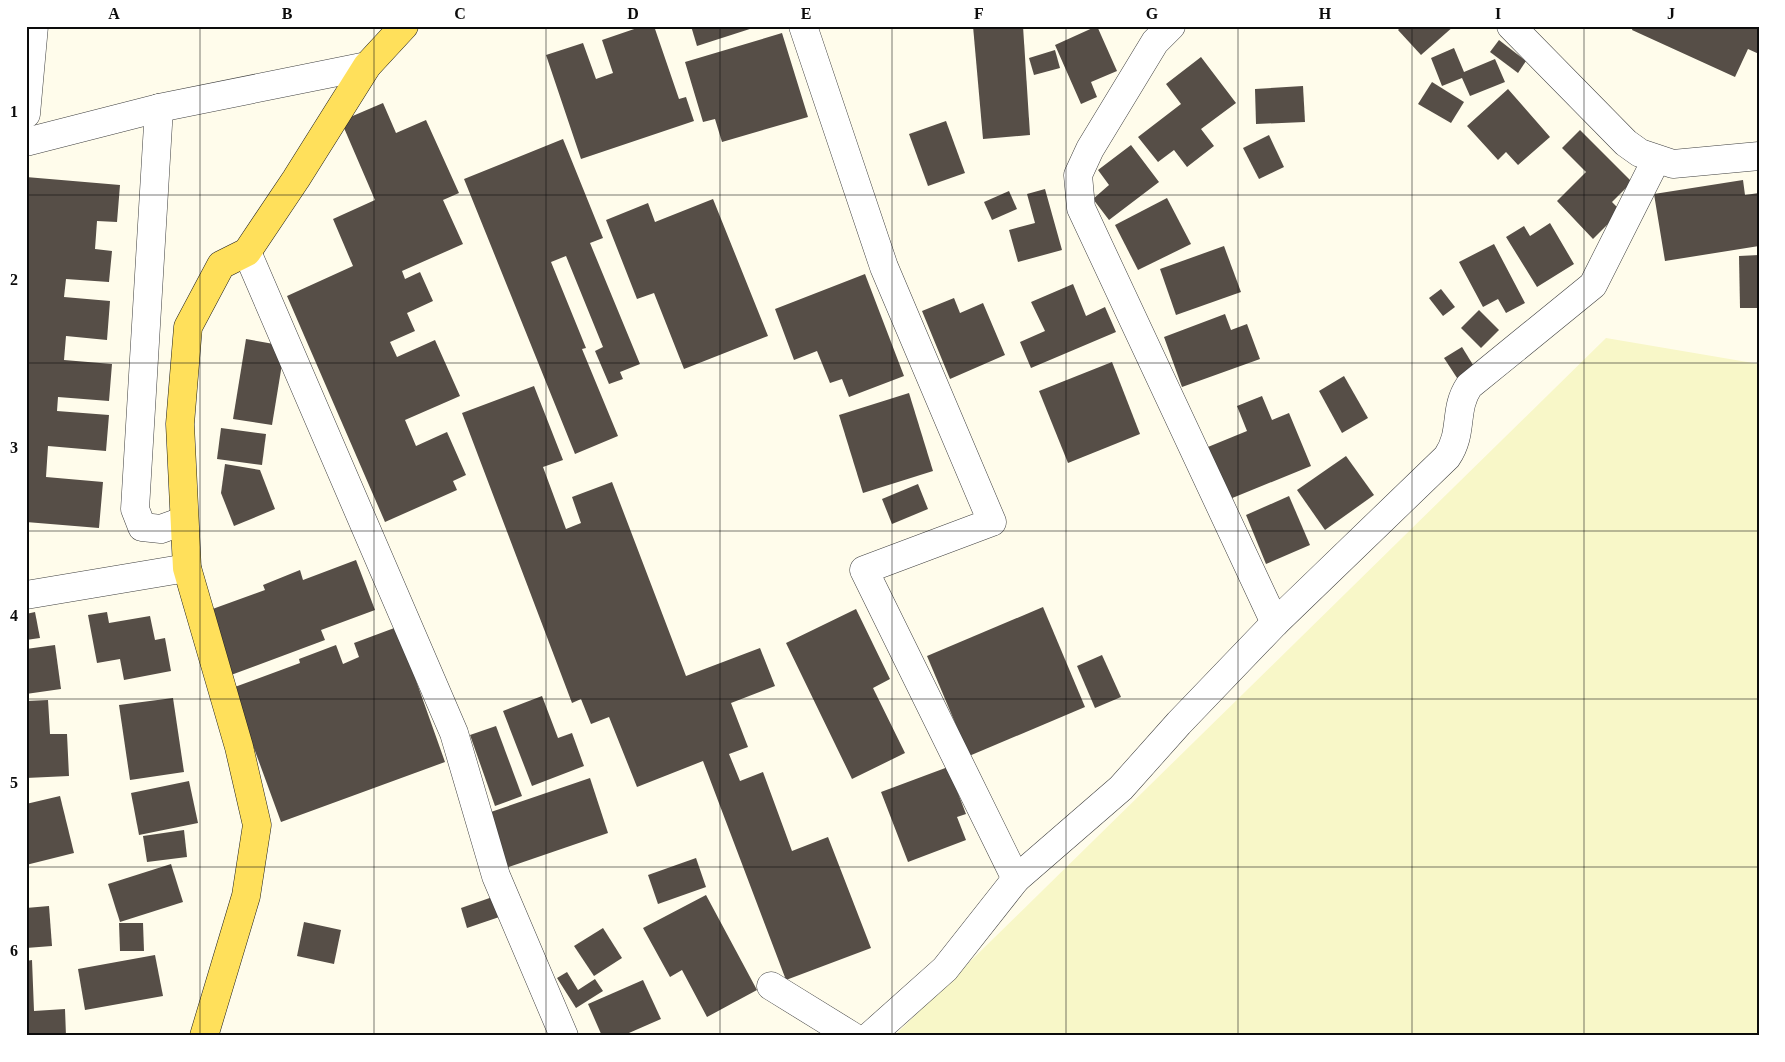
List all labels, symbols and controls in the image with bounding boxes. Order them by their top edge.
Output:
text: A [108,5,120,22]
text: B [282,5,293,22]
text: C [454,5,466,22]
text: D [627,5,639,22]
text: E [801,5,811,22]
text: F [974,5,984,22]
text: G [1146,5,1159,22]
text: H [1319,5,1332,22]
text: I [1495,5,1501,22]
text: J [1667,5,1675,22]
text: 1 [10,103,18,120]
text: 2 [10,271,18,288]
text: 3 [10,439,18,456]
text: 4 [10,607,18,624]
text: 5 [10,774,18,791]
text: 6 [10,942,18,959]

